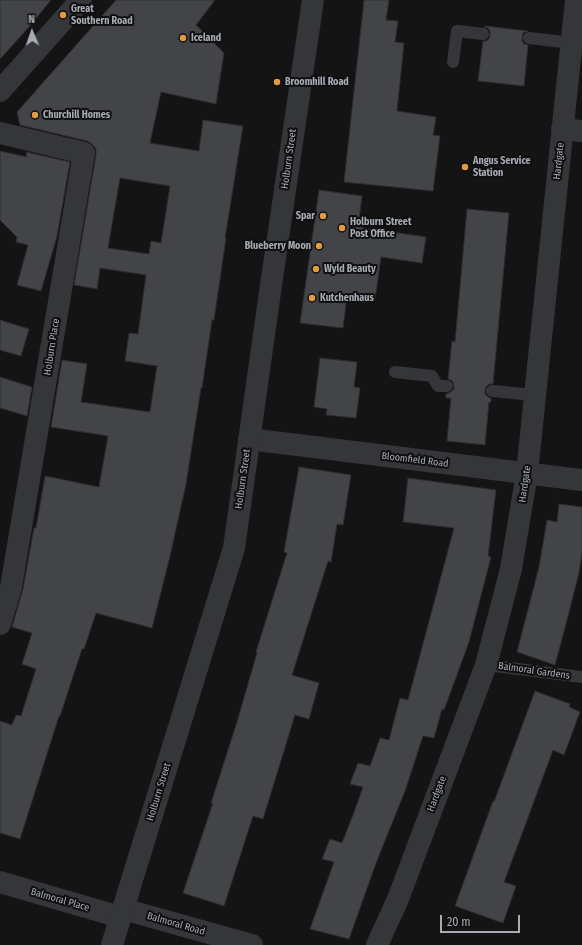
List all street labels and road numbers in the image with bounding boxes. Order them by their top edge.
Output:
street label: Holburn Street [279,128,299,190]
street label: Hardgate [551,142,567,180]
street label: Holburn Place [42,318,62,376]
street label: Holburn Street [233,448,253,510]
street label: Bloomfield Road [381,450,449,470]
street label: Hardgate [516,465,534,503]
street label: Balmoral Gardens [497,660,571,682]
street label: Holburn Street [144,761,174,823]
street label: Hardgate [425,775,449,813]
street label: Balmoral Place [29,886,91,914]
street label: Balmoral Road [146,910,206,938]

